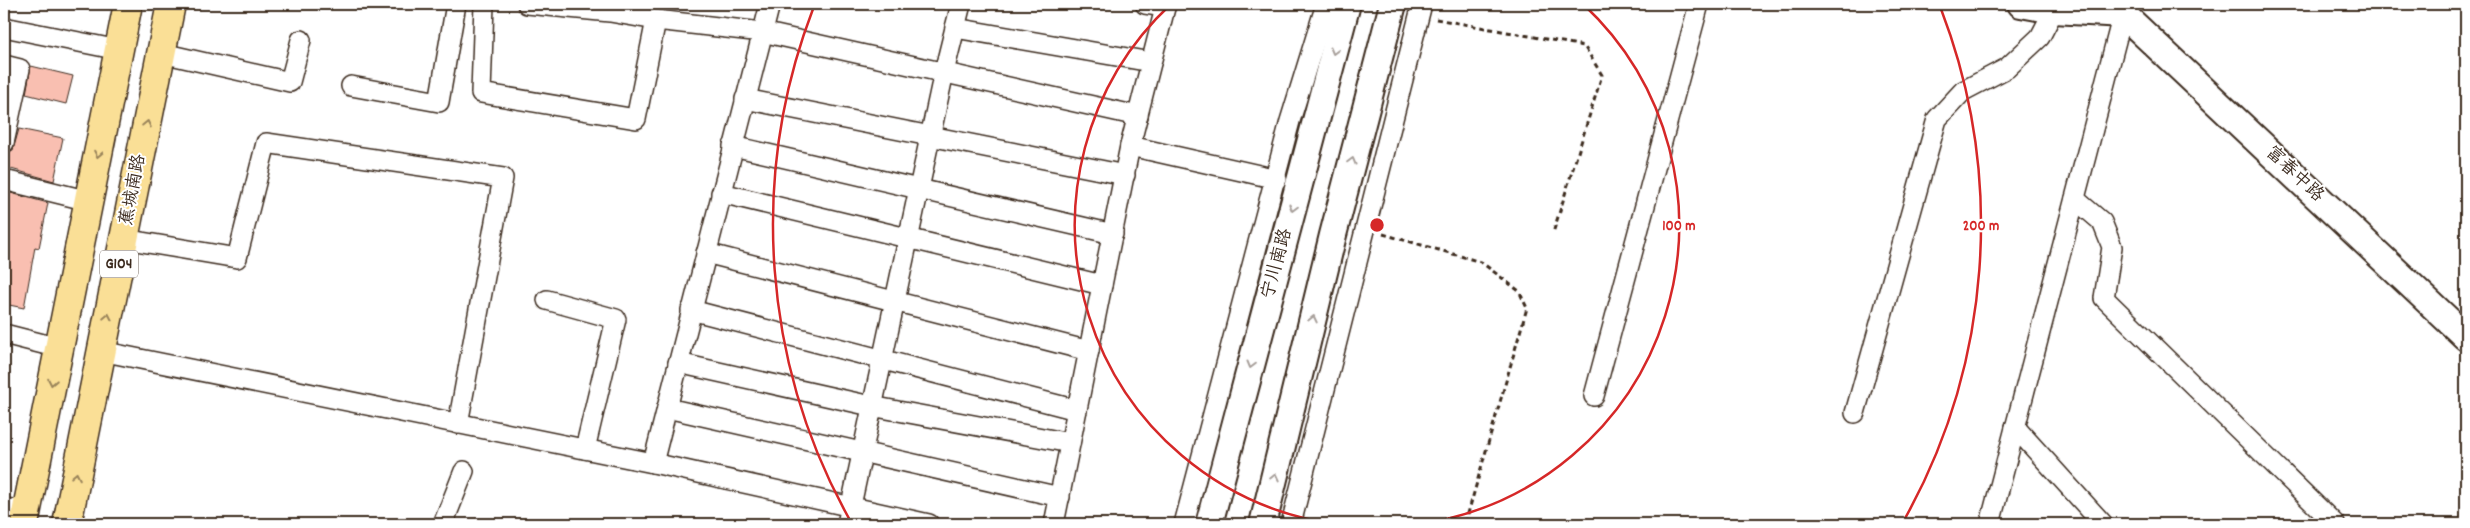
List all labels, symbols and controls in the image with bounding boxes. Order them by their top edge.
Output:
one-way arrow [1329,46,1340,55]
one-way arrow [141,119,152,128]
street label: 富春中路 [2259,141,2329,209]
one-way arrow [93,150,104,159]
street label: 蕉城南路 [115,152,153,228]
one-way arrow [1346,157,1357,166]
one-way arrow [1288,203,1298,212]
centre of rings [1368,216,1386,234]
text: 100 m [1662,216,1696,238]
text: 200 m [1963,216,1999,238]
street label: 宁川南路 [1257,226,1299,302]
road number: G104 [100,250,138,278]
one-way arrow [102,313,113,322]
one-way arrow [1307,314,1318,323]
one-way arrow [1246,361,1257,370]
one-way arrow [47,378,58,387]
one-way arrow [70,472,81,481]
one-way arrow [1269,472,1280,481]

